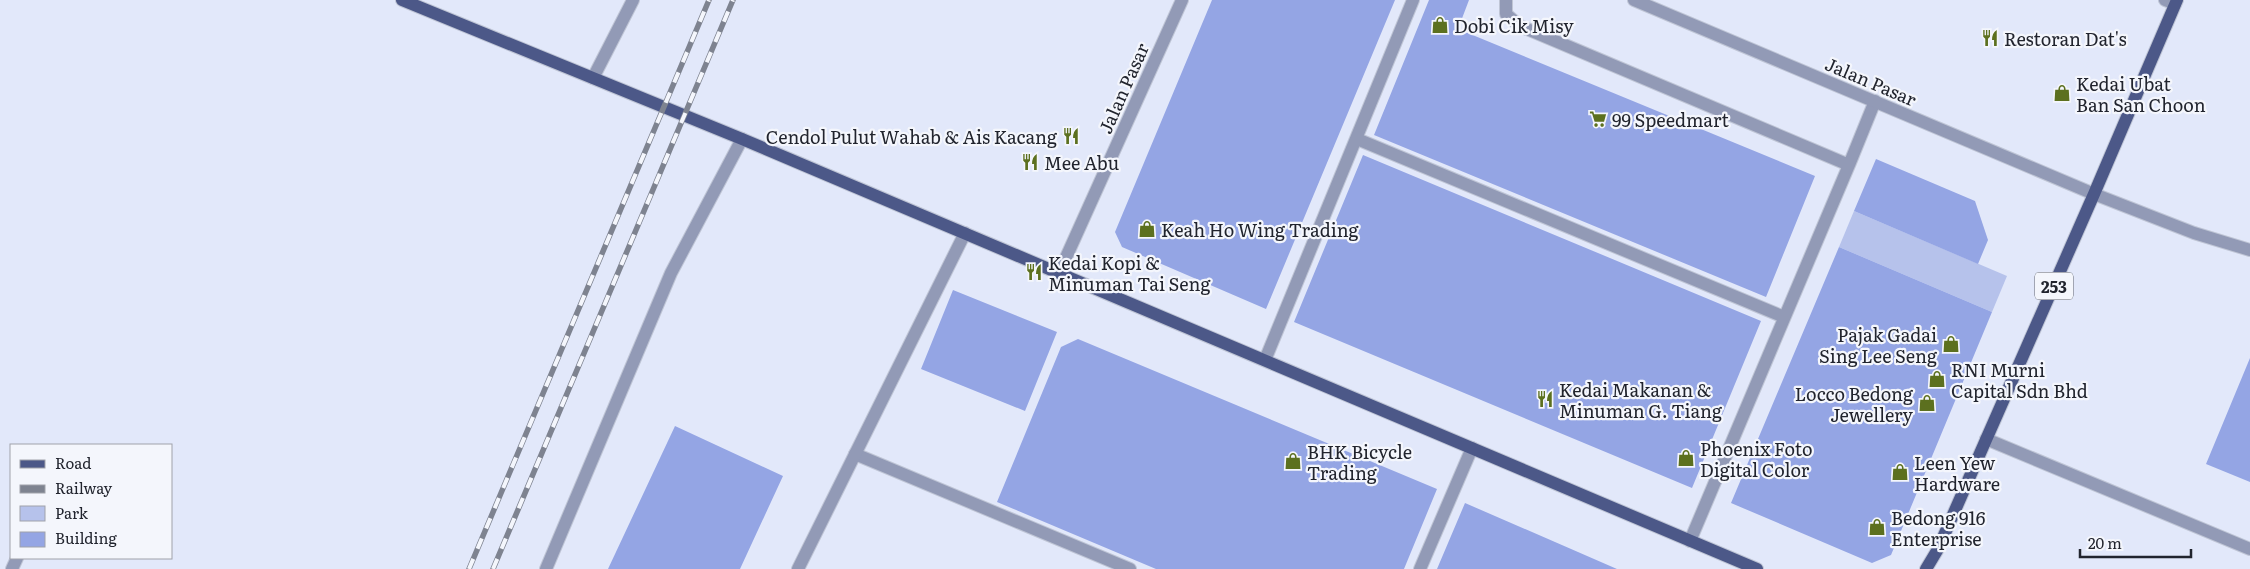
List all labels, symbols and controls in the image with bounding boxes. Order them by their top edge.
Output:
place label: Dobi Cik Misy [1454,12,1574,39]
shop icon: Dobi Cik Misy [1430,15,1450,35]
place label: Restoran Dat's [2004,25,2127,52]
restaurant icon: Restoran Dat's [1980,28,2000,48]
street label: Jalan Pasar [1091,38,1155,138]
street label: Jalan Pasar [1821,50,1921,112]
place label: Kedai Ubat Ban San Choon [2076,70,2206,118]
shop icon: Kedai Ubat Ban San Choon [2052,83,2072,103]
place label: 99 Speedmart [1612,106,1729,133]
supermarket icon: 99 Speedmart [1588,109,1608,129]
place label: Cendol Pulut Wahab & Ais Kacang [766,123,1058,150]
restaurant icon: Cendol Pulut Wahab & Ais Kacang [1061,126,1081,146]
place label: Mee Abu [1044,149,1119,176]
restaurant icon: Mee Abu [1020,152,1040,172]
place label: Keah Ho Wing Trading [1161,216,1360,243]
shop icon: Keah Ho Wing Trading [1137,219,1157,239]
place label: Kedai Kopi & Minuman Tai Seng [1048,249,1211,297]
restaurant icon: Kedai Kopi & Minuman Tai Seng [1024,262,1044,282]
road number: 253 [2035,272,2073,300]
place label: Pajak Gadai Sing Lee Seng [1819,321,1938,369]
shop icon: Pajak Gadai Sing Lee Seng [1941,334,1961,354]
place label: RNI Murni Capital Sdn Bhd [1951,356,2088,404]
shop icon: RNI Murni Capital Sdn Bhd [1927,369,1947,389]
place label: Kedai Makanan & Minuman G. Tiang [1559,376,1723,424]
place label: Locco Bedong Jewellery [1795,380,1914,428]
restaurant icon: Kedai Makanan & Minuman G. Tiang [1535,389,1555,409]
shop icon: Locco Bedong Jewellery [1917,393,1937,413]
place label: Phoenix Foto Digital Color [1700,435,1812,483]
place label: BHK Bicycle Trading [1307,438,1412,486]
legend [10,444,172,559]
shop icon: Phoenix Foto Digital Color [1676,448,1696,468]
place label: Leen Yew Hardware [1914,449,2000,497]
text: Road [55,451,91,474]
shop icon: BHK Bicycle Trading [1283,451,1303,471]
shop icon: Leen Yew Hardware [1890,462,1910,482]
text: Railway [55,476,113,499]
text: Park [55,501,89,524]
place label: Bedong 916 Enterprise [1891,504,1986,552]
shop icon: Bedong 916 Enterprise [1867,517,1887,537]
text: Building [55,526,117,549]
scale bar [2080,526,2191,558]
text: 20 m [2088,531,2122,554]

